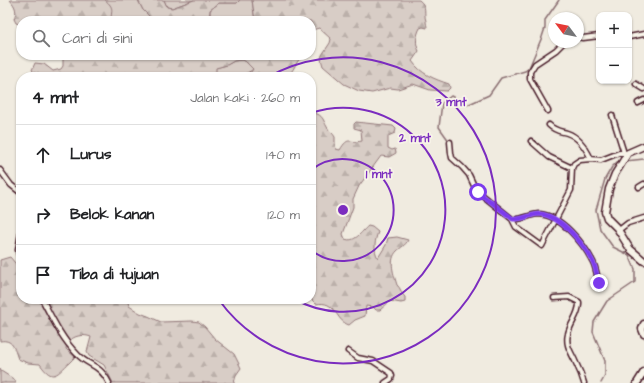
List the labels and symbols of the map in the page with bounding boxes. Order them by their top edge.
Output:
north arrow [548,12,584,48]
text: 3 mnt [434,94,467,111]
text: 2 mnt [398,130,431,147]
text: 1 mnt [366,166,392,183]
route start [469,183,487,201]
centre of rings [336,203,350,217]
route end [590,274,608,292]

